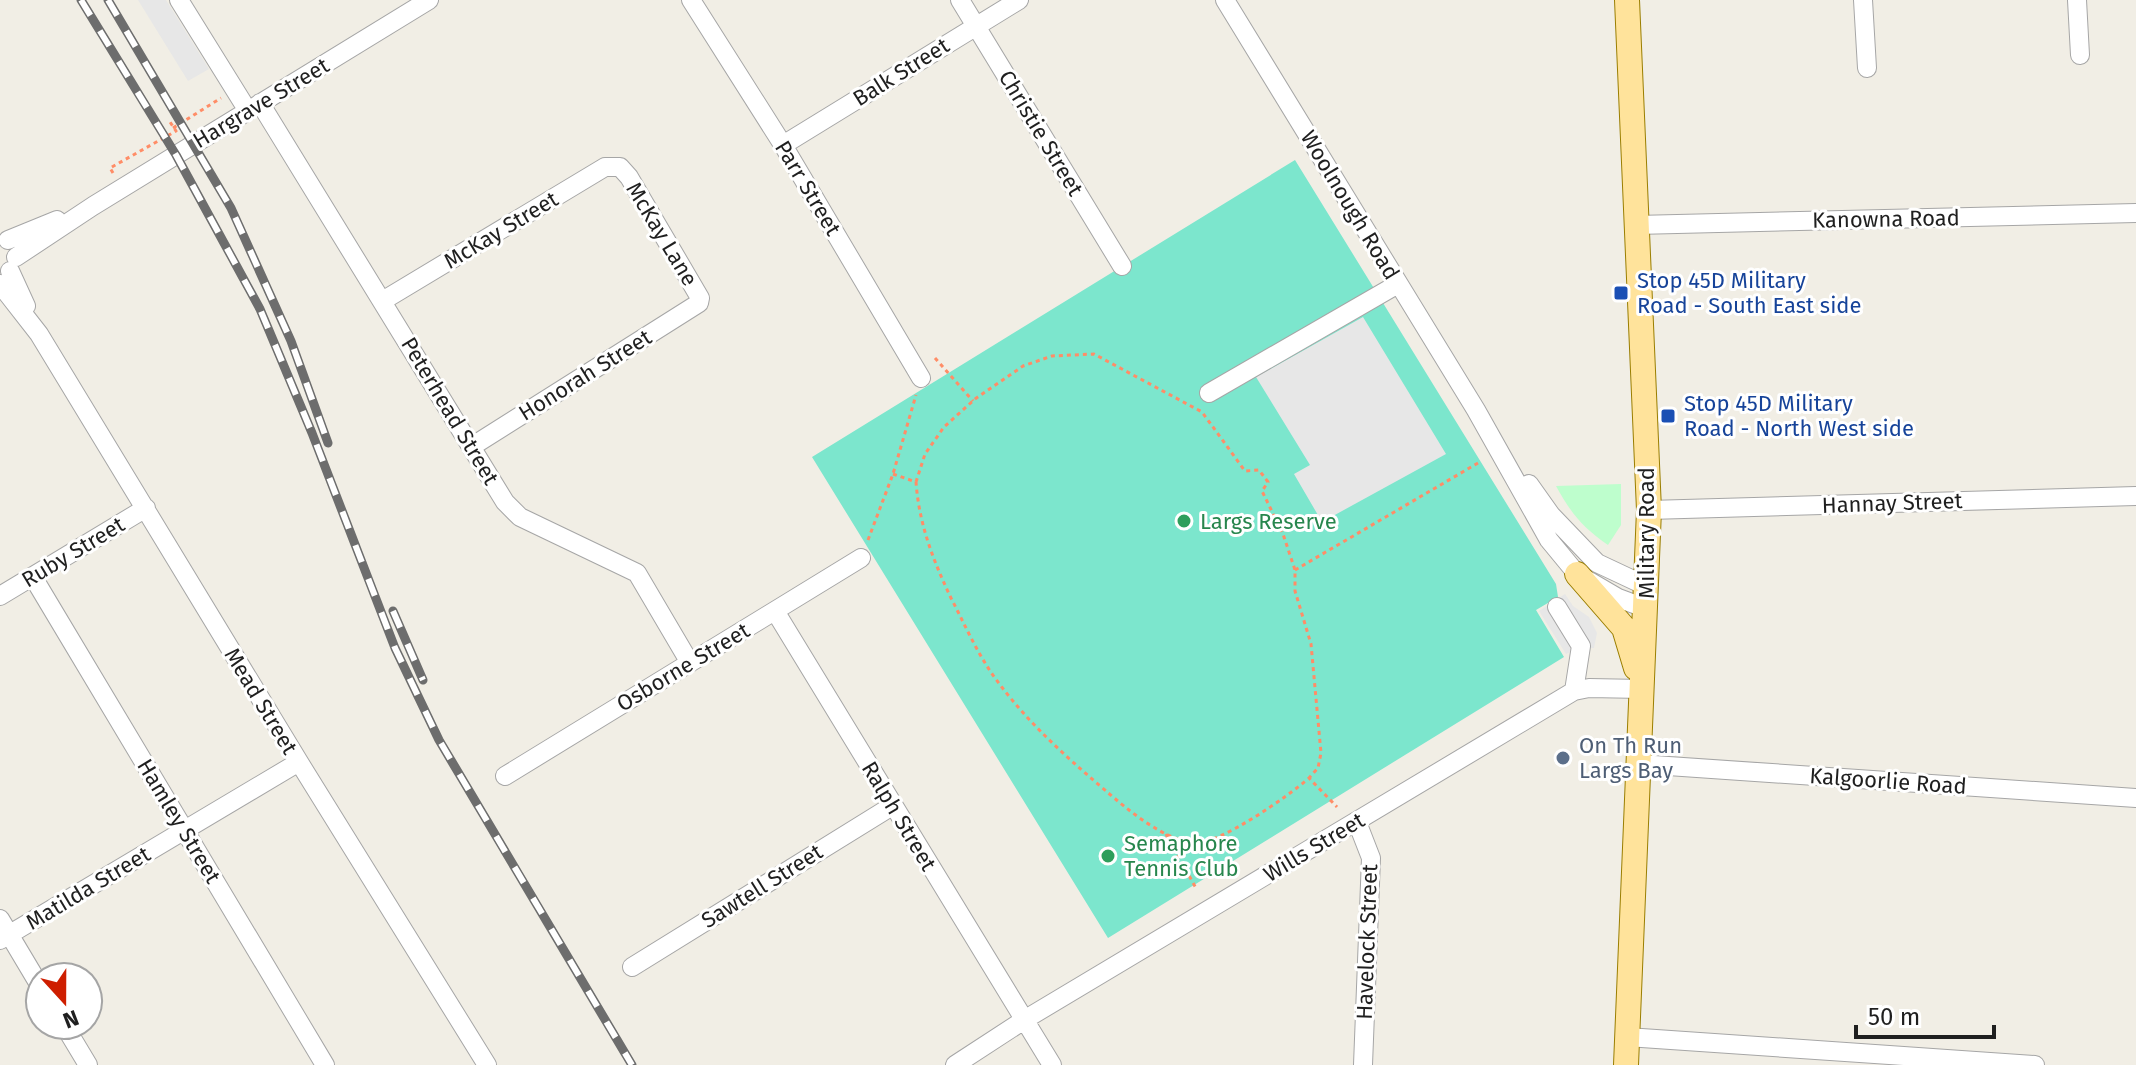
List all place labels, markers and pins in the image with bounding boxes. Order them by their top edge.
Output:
place label: Stop 45D Military Road - South East side [1637,267,1862,319]
marker: Stop 45D Military Road - South East side [1612,284,1630,302]
place label: Stop 45D Military Road - North West side [1684,390,1914,442]
marker: Stop 45D Military Road - North West side [1659,407,1677,425]
place label: Largs Reserve [1200,508,1337,535]
marker: Largs Reserve [1175,512,1193,530]
place label: On Th Run Largs Bay [1579,732,1682,784]
marker: On Th Run Largs Bay [1554,749,1572,767]
place label: Semaphore Tennis Club [1124,830,1239,882]
marker: Semaphore Tennis Club [1099,847,1117,865]

